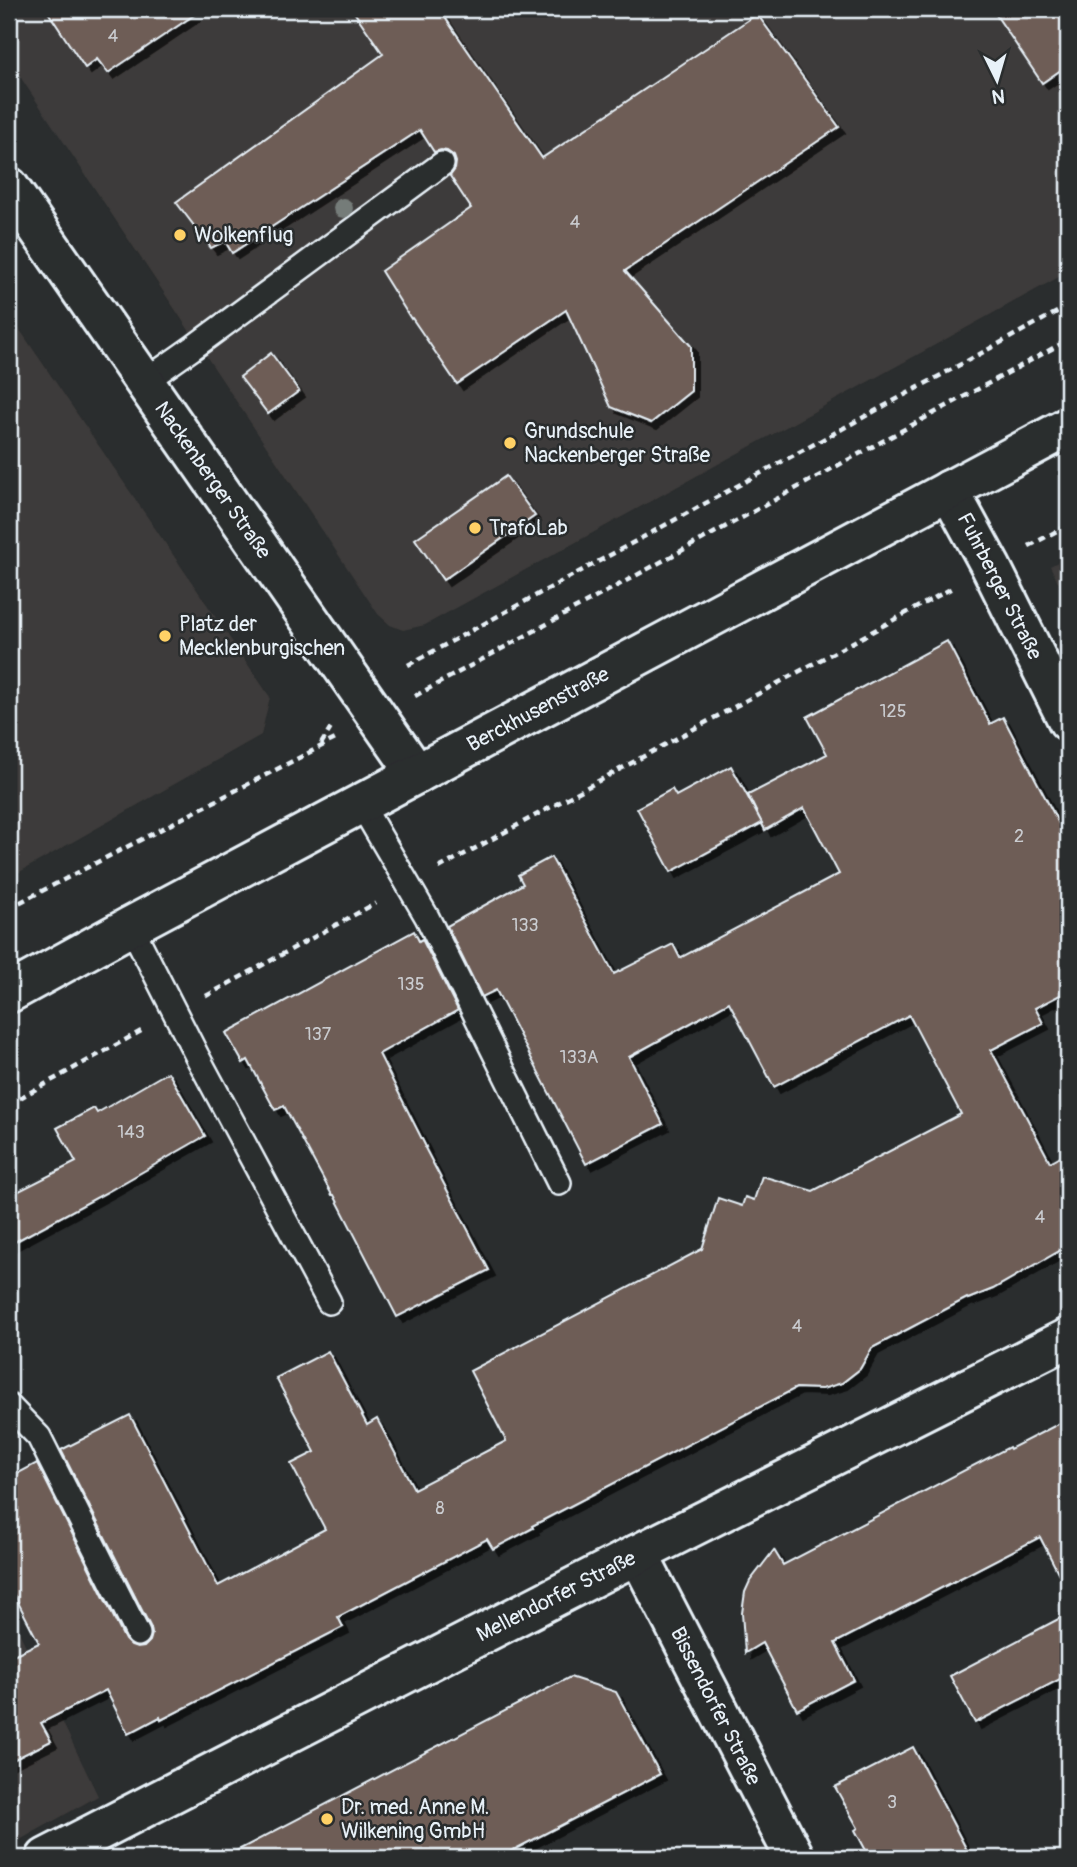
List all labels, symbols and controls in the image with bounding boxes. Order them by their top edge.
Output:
house number: 4 [108,25,119,48]
north arrow [962,46,1032,116]
text: N [991,83,1006,108]
house number: 4 [570,211,581,234]
place label: Wolkenflug [194,222,293,249]
marker: Wolkenflug [172,227,188,243]
street label: Nackenberger Straße [148,396,277,565]
place label: Grundschule Nackenberger Straße [524,418,711,469]
marker: Grundschule Nackenberger Straße [502,435,518,451]
street label: Fuhrberger Straße [951,508,1049,665]
place label: TrafoLab [489,515,568,542]
marker: TrafoLab [467,520,483,536]
place label: Platz der Mecklenburgischen [179,611,345,662]
marker: Platz der Mecklenburgischen [157,628,173,644]
street label: Berckhusenstraße [462,660,615,758]
house number: 125 [880,700,906,723]
house number: 2 [1014,825,1024,848]
house number: 133 [511,914,539,937]
house number: 135 [398,973,424,996]
house number: 137 [305,1023,332,1046]
house number: 133A [560,1046,599,1069]
house number: 143 [117,1121,145,1144]
house number: 4 [1035,1206,1046,1229]
house number: 4 [792,1315,803,1338]
house number: 8 [435,1497,445,1520]
street label: Mellendorfer Straße [472,1544,641,1648]
street label: Bissendorfer Straße [664,1622,767,1791]
house number: 3 [887,1791,897,1814]
place label: Dr. med. Anne M. Wilkening GmbH [341,1794,489,1845]
marker: Dr. med. Anne M. Wilkening GmbH [319,1811,335,1827]

